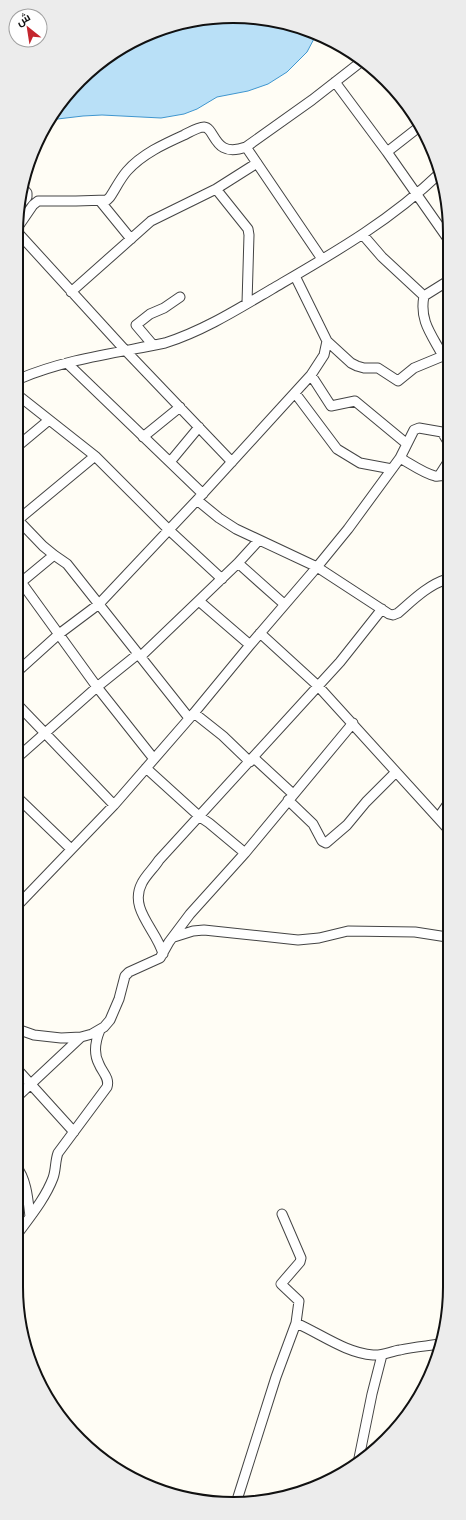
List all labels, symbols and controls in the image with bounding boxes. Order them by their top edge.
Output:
north arrow [8,8,48,48]
text: ش [13,10,33,29]

